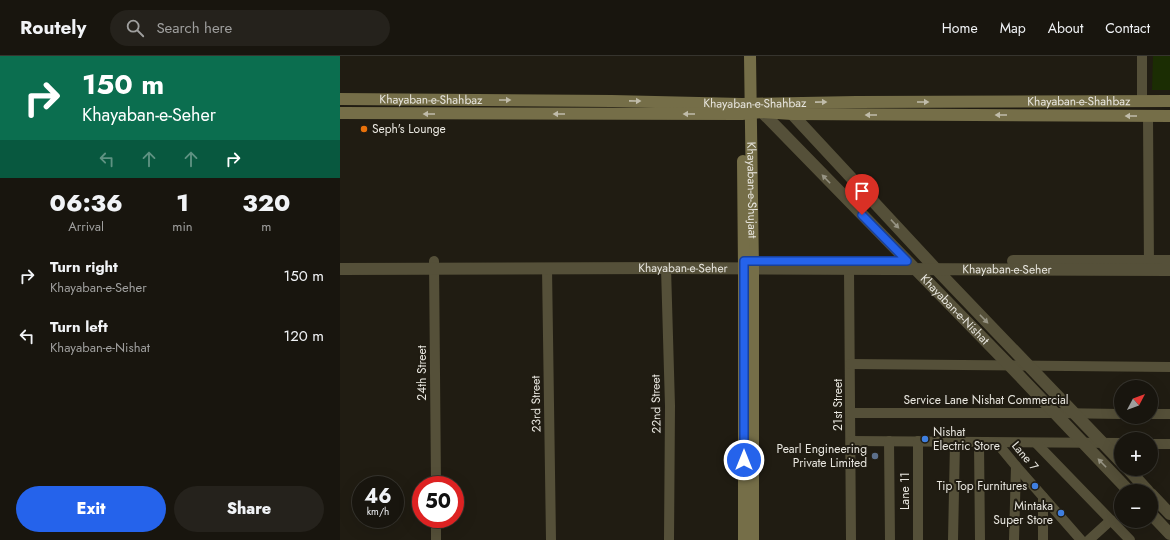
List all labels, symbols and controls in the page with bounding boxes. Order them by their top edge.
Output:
search box [110,10,390,46]
text: Routely [20,14,86,41]
icon: search [124,17,146,39]
text: Search here [156,17,232,39]
text: Home [942,18,978,38]
text: Map [1000,18,1026,38]
text: About [1048,18,1083,38]
text: Contact [1105,18,1150,38]
text: 150 m [82,64,164,105]
icon: right [16,72,68,124]
street label: Khayaban-e-Shahbaz [379,90,483,109]
street label: Khayaban-e-Shahbaz [1027,92,1131,110]
street label: Khayaban-e-Shahbaz [703,94,807,113]
one-way arrow [499,97,512,103]
one-way arrow [629,98,641,105]
one-way arrow [815,99,827,106]
one-way arrow [917,99,930,105]
text: Khayaban-e-Seher [82,102,216,128]
one-way arrow [422,111,435,117]
one-way arrow [552,111,565,117]
one-way arrow [682,111,695,117]
one-way arrow [865,111,877,118]
one-way arrow [994,112,1007,118]
one-way arrow [1124,113,1137,119]
place label: Seph's Lounge [372,120,446,138]
marker: Seph's Lounge [359,124,369,134]
street label: Khayaban-e-Shujaat [742,141,762,239]
icon: left [96,148,118,170]
icon: ahead [138,148,160,170]
icon: ahead [180,148,202,170]
icon: right [222,148,244,170]
one-way arrow [821,174,831,184]
pin [845,174,879,215]
icon: arrive [851,180,873,202]
text: 06:36 [50,185,123,220]
text: 1 [176,185,189,220]
text: 320 [242,185,290,220]
text: Arrival [68,217,104,236]
text: min [172,217,193,236]
text: m [261,217,271,236]
one-way arrow [891,219,900,229]
text: Turn right [50,256,118,278]
street label: Khayaban-e-Seher [638,259,729,277]
street label: Khayaban-e-Seher [962,260,1053,279]
icon: right [16,265,38,287]
text: 150 m [284,265,324,287]
street label: Khayaban-e-Nishat [916,270,994,349]
text: Khayaban-e-Seher [50,278,147,297]
one-way arrow [980,314,989,324]
text: Turn left [50,316,108,338]
icon: left [16,325,38,347]
text: 120 m [284,325,324,347]
text: Khayaban-e-Nishat [50,338,150,357]
street label: 24th Street [413,345,431,401]
street label: 22nd Street [646,374,666,434]
street label: 23rd Street [527,375,545,432]
street label: 21st Street [829,379,847,431]
north arrow [1114,380,1158,424]
map controls [1114,380,1158,528]
street label: Service Lane Nishat Commercial [903,391,1069,409]
place label: Nishat Electric Store [933,423,1000,455]
button: + [1114,432,1158,476]
marker: Nishat Electric Store [920,434,930,444]
street label: Lane 7 [1007,437,1043,475]
position arrow [723,439,765,481]
place label: Pearl Engineering Private Limited [776,440,867,472]
marker: Pearl Engineering Private Limited [870,451,880,461]
one-way arrow [1097,458,1107,468]
street label: Lane 11 [896,472,914,510]
speed limit sign: 50 [412,476,464,528]
place label: Tip Top Furnitures [937,477,1027,495]
marker: Tip Top Furnitures [1030,481,1040,491]
text: 46 [364,482,392,511]
button: − [1114,484,1158,528]
button: Exit [16,486,166,532]
button: Share [174,486,324,532]
place label: Mintaka Super Store [993,497,1053,529]
text: km/h [367,504,389,519]
marker: Mintaka Super Store [1056,508,1066,518]

